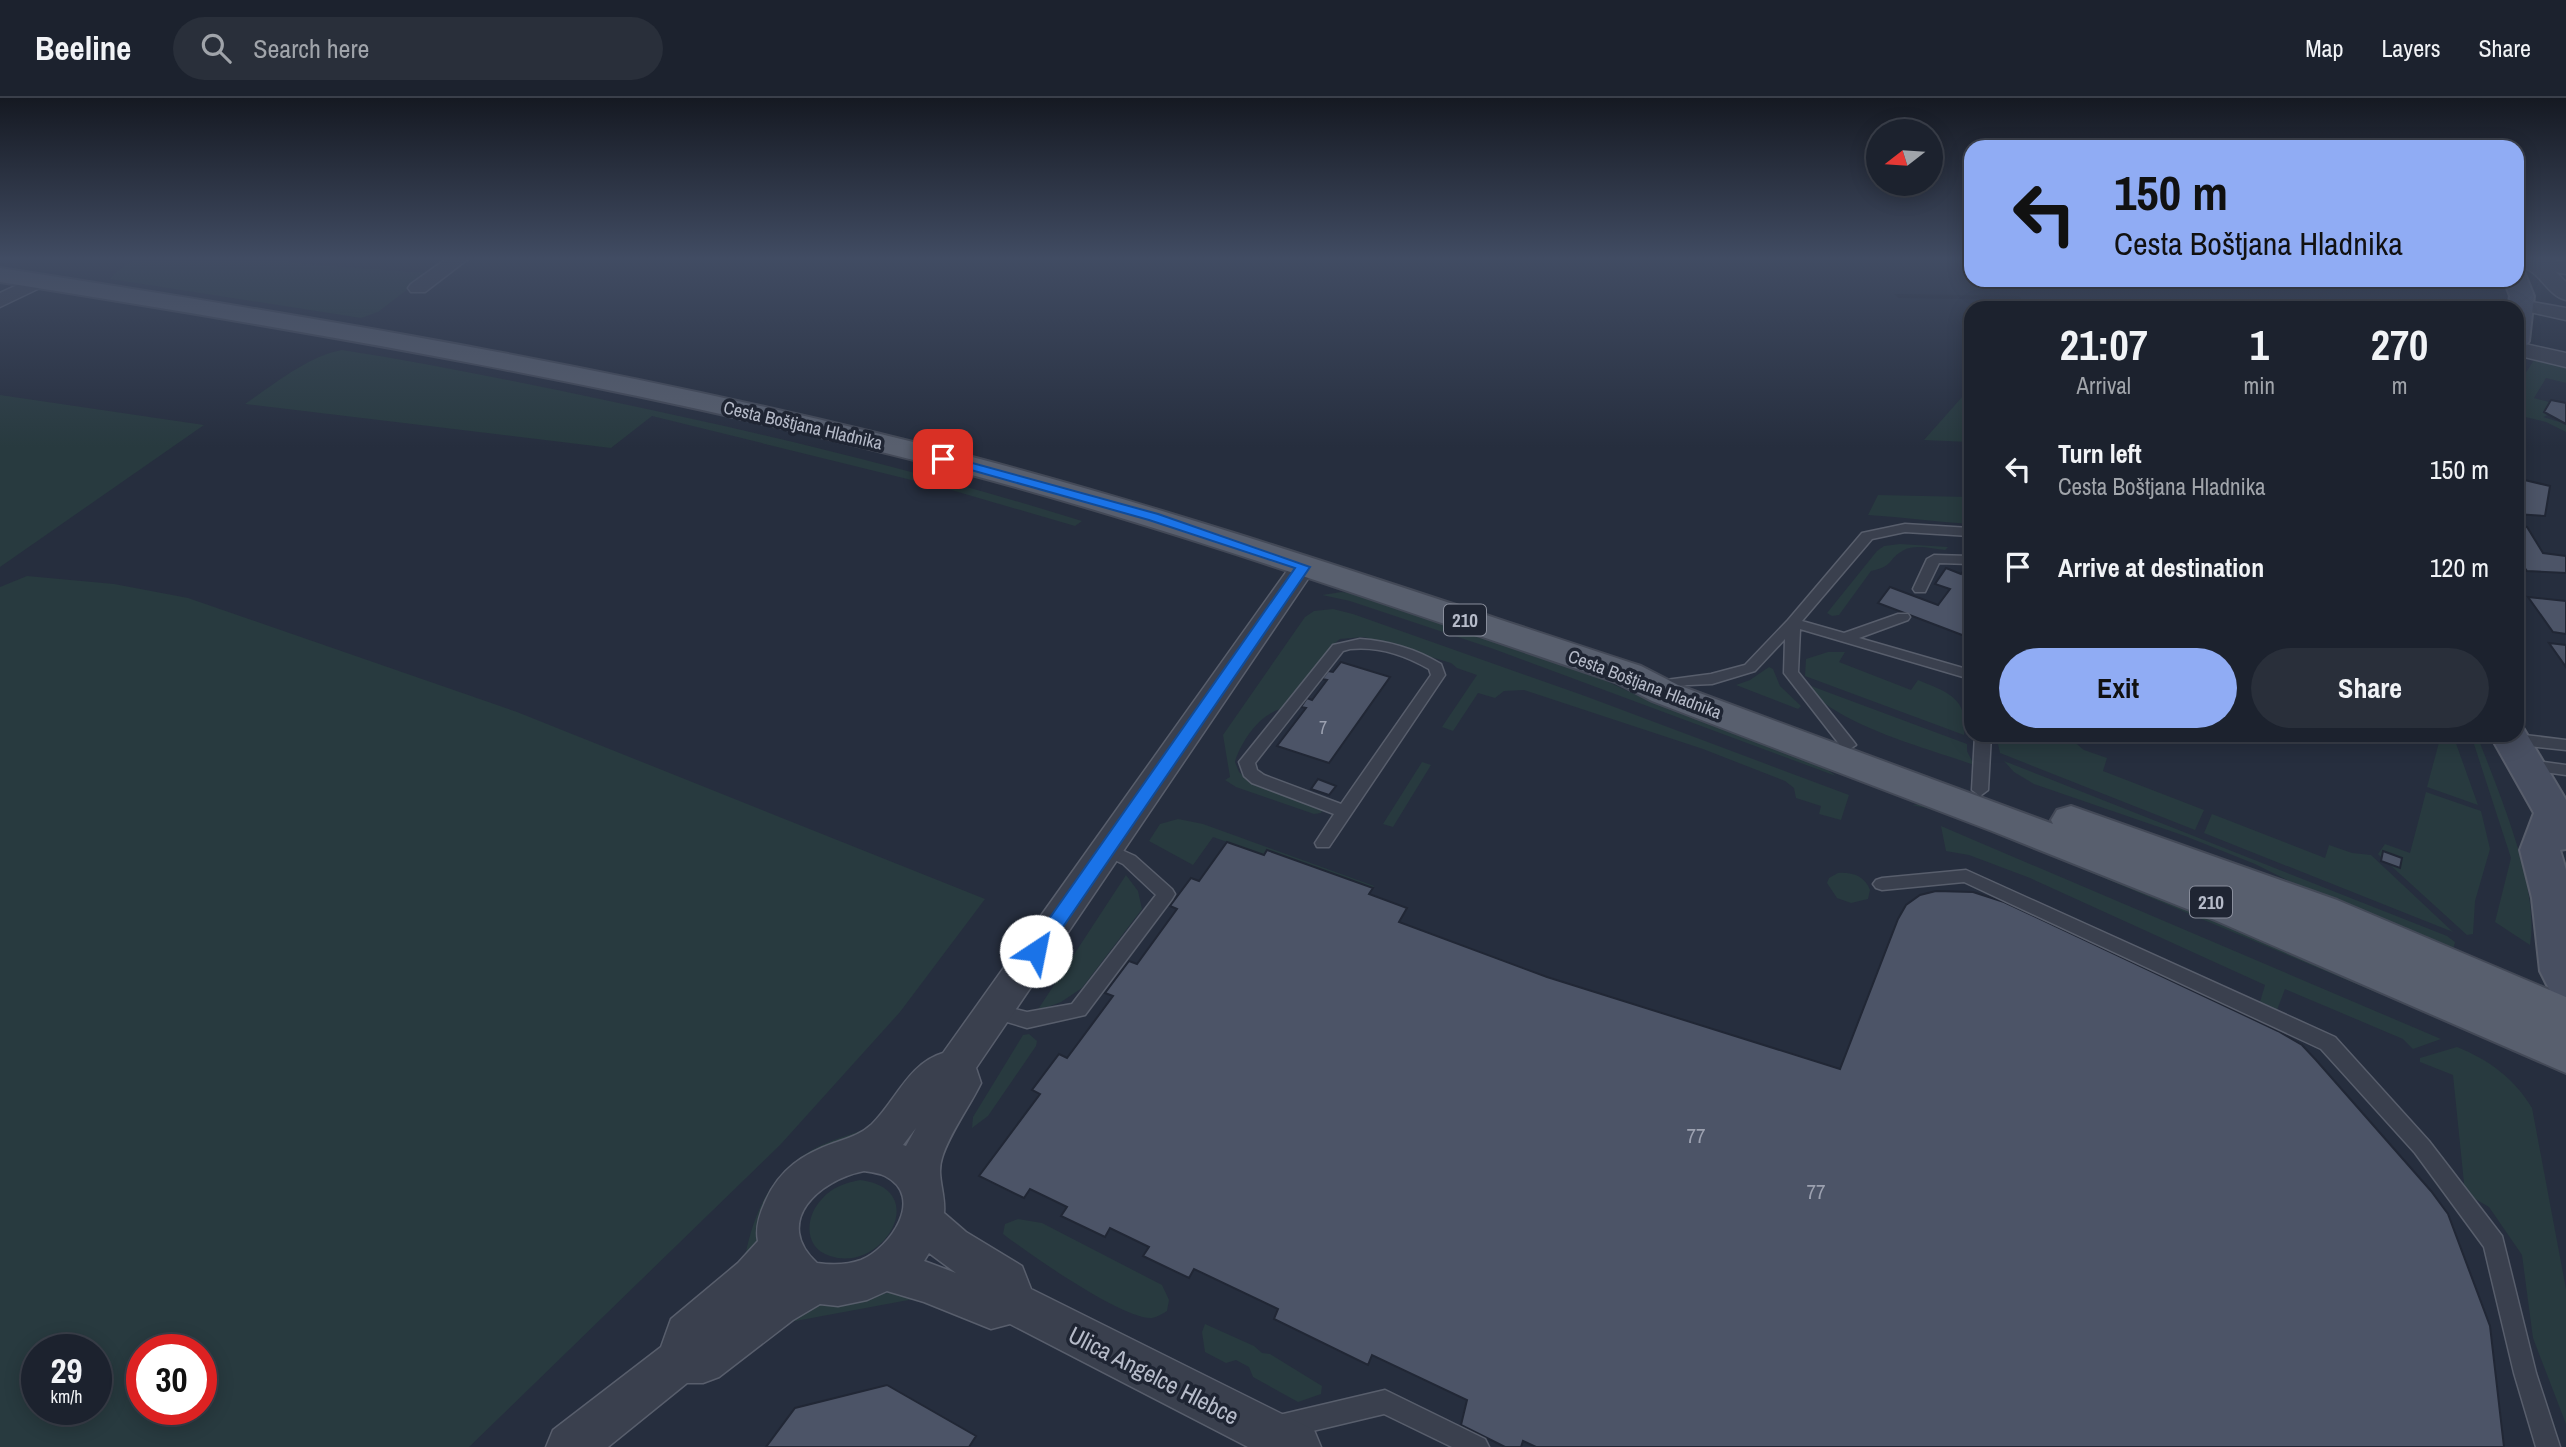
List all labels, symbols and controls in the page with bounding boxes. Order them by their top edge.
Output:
search box [173,17,663,80]
text: Beeline [35,26,131,70]
icon: search [197,29,235,67]
text: Search here [253,31,369,66]
text: Map [2305,32,2343,64]
text: Layers [2381,32,2440,64]
text: Share [2478,32,2531,64]
north arrow [1866,119,1942,196]
map controls [1866,119,1943,196]
text: 150 m [2114,159,2228,225]
icon: left [1999,168,2090,259]
text: Cesta Boštjana Hladnika [2114,222,2403,265]
text: 21:07 [2060,317,2148,373]
text: 1 [2250,317,2269,373]
text: 270 [2371,317,2428,373]
text: Arrival [2077,370,2131,401]
text: min [2244,370,2275,401]
text: m [2392,370,2407,401]
street label: Cesta Boštjana Hladnika [721,395,885,455]
pin [913,429,973,489]
text: Turn left [2058,436,2142,471]
icon: arrive [924,440,962,478]
icon: left [1999,450,2037,488]
text: 150 m [2430,452,2489,487]
text: Cesta Boštjana Hladnika [2058,471,2266,502]
icon: arrive [1999,548,2037,586]
text: Arrive at destination [2058,550,2264,585]
text: 120 m [2430,550,2489,585]
road number: 210 [1444,604,1486,636]
street label: Cesta Boštjana Hladnika [1565,643,1725,725]
button: Exit [1999,648,2237,728]
button: Share [2251,648,2489,728]
house number: 7 [1319,715,1327,740]
road number: 210 [2190,887,2232,918]
position arrow [999,914,1073,988]
house number: 77 [1686,1121,1706,1150]
house number: 77 [1806,1177,1826,1206]
street label: Ulica Angelce Hlebce [1063,1318,1245,1432]
speed limit sign: 30 [126,1334,217,1425]
text: 29 [51,1347,82,1394]
text: km/h [51,1384,83,1409]

